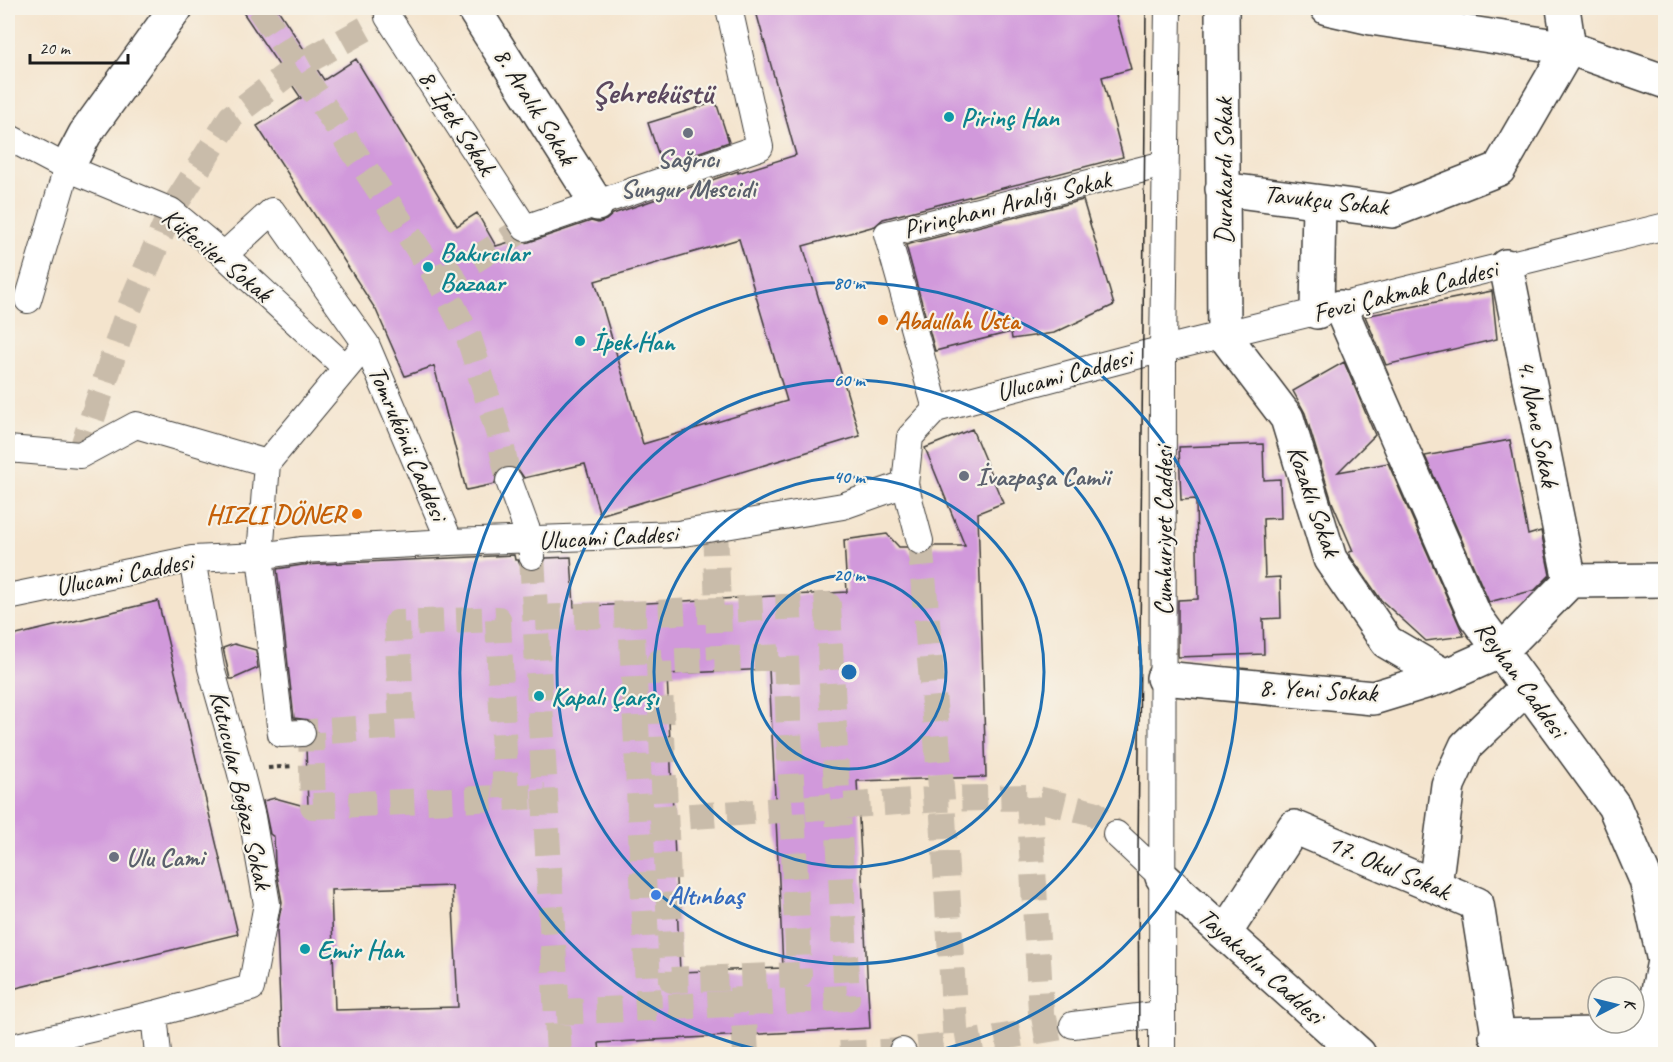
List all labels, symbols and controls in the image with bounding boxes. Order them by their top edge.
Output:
scale bar [30,27,128,65]
text: 20 m [39,37,72,59]
street label: 8. Aralık Sokak [486,41,585,173]
street label: 8. İpek Sokak [411,63,505,183]
district label: Şehreküstü [591,72,717,113]
street label: Durakardı Sokak [1207,96,1240,244]
place label: Pirinç Han [961,101,1060,134]
marker: Pirinç Han [942,110,956,124]
marker: Sağrıcı Sungur Mescidi [681,126,695,140]
place label: Sağrıcı Sungur Mescidi [620,142,759,205]
street label: Pirinçhanı Aralığı Sokak [900,162,1116,246]
street label: Tavukçu Sokak [1262,177,1391,223]
street label: Küfeciler Sokak [155,201,281,311]
place label: Bakırcılar Bazaar [440,236,532,299]
street label: Fevzi Çakmak Caddesi [1309,251,1504,330]
marker: Bakırcılar Bazaar [421,260,435,274]
text: 80 m [834,272,866,294]
place label: Abdullah Usta [895,304,1021,337]
marker: Abdullah Usta [876,313,890,327]
place label: İpek Han [592,325,677,358]
marker: İpek Han [573,334,587,348]
street label: Ulucami Caddesi [993,340,1138,409]
street label: 4. Nane Sokak [1510,357,1567,492]
street label: Tomrukönü Caddesi [361,361,457,528]
text: 60 m [833,369,866,391]
street label: Kozaklı Sokak [1280,441,1349,562]
street label: Cumhuriyet Caddesi [1147,443,1180,616]
place label: İvazpaşa Camii [976,460,1114,493]
text: 40 m [834,466,866,488]
marker: İvazpaşa Camii [957,469,971,483]
place label: HIZLI DÖNER [206,498,348,531]
marker: HIZLI DÖNER [350,507,364,521]
street label: Ulucami Caddesi [538,517,681,557]
street label: Ulucami Caddesi [53,544,198,603]
text: 20 m [834,564,866,586]
street label: Reyhan Caddesi [1467,614,1576,747]
centre of rings [839,662,859,682]
street label: 8. Yeni Sokak [1258,670,1380,710]
place label: Kapalı Çarşı [551,680,660,713]
street label: Kutucular Boğazı Sokak [202,687,280,894]
marker: Kapalı Çarşı [532,689,546,703]
street label: 17. Okul Sokak [1323,827,1457,908]
place label: Ulu Cami [126,841,208,874]
marker: Ulu Cami [107,850,121,864]
place label: Altınbaş [668,879,746,912]
marker: Altınbaş [649,888,663,902]
street label: Tayakadın Caddesi [1191,900,1334,1034]
place label: Emir Han [317,933,406,966]
marker: Emir Han [298,942,312,956]
north arrow [1586,975,1646,1035]
text: K [1619,998,1641,1012]

